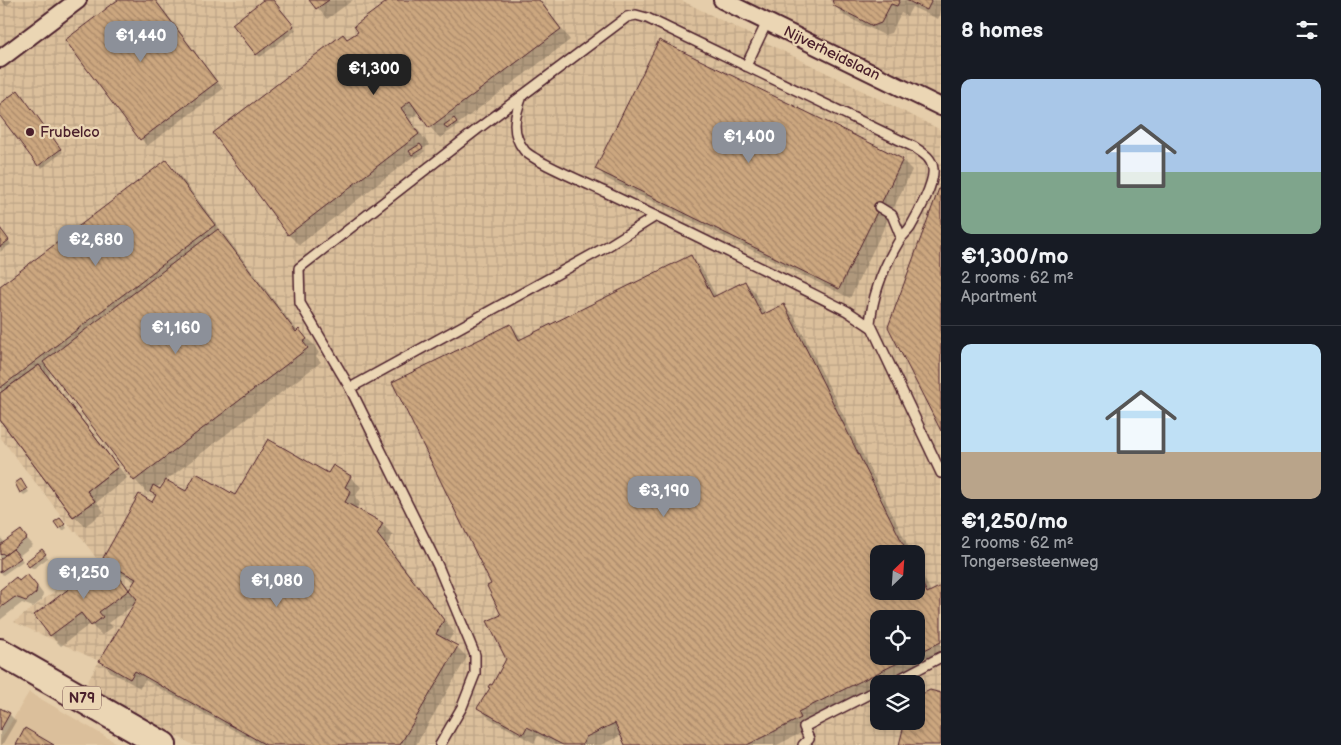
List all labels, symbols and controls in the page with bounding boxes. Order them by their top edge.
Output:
icon: filters [1293,16,1321,44]
text: 8 homes [961,18,1043,43]
pin: €1,440 [100,20,182,63]
street label: Nijverheidslaan [780,22,883,85]
text: €1,440 [115,27,167,46]
pin: €1,300 [333,54,415,96]
text: €1,300 [348,60,400,79]
icon: home [1096,111,1186,201]
pin: €1,400 [708,121,790,164]
place label: Frubelco [40,123,100,142]
marker: Frubelco [24,126,36,138]
text: €1,400 [723,128,775,147]
pin: €2,680 [55,224,137,267]
text: €2,680 [69,231,123,250]
text: €1,300/mo [961,244,1068,269]
text: 2 rooms · 62 m² [961,269,1074,288]
text: Apartment [961,288,1037,307]
pin: €1,160 [135,312,217,355]
text: €1,160 [152,319,200,338]
icon: home [1096,377,1186,467]
pin: €3,190 [623,476,705,518]
text: €3,190 [638,482,690,501]
text: €1,250/mo [961,509,1068,534]
text: 2 rooms · 62 m² [961,534,1074,553]
north arrow [870,545,925,600]
map controls [870,545,925,730]
text: Tongersesteenweg [961,553,1099,572]
pin: €1,250 [43,558,125,600]
text: €1,250 [58,564,110,583]
pin: €1,080 [236,566,318,608]
text: €1,080 [251,572,303,591]
button: locate [870,610,925,665]
button: layers [870,675,925,730]
road number: N79 [63,686,101,710]

